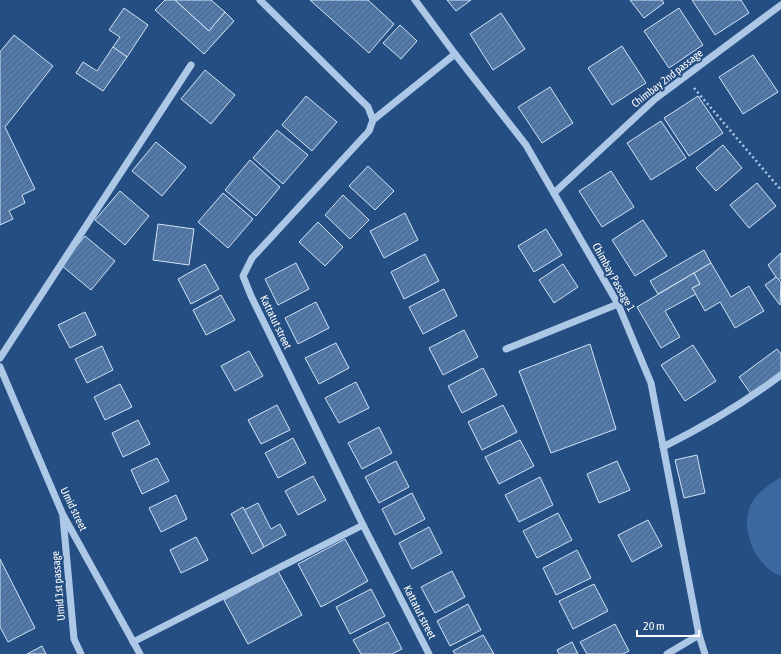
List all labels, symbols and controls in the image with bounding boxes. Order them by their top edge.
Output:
street label: Chimbay 2nd passage [629,46,705,110]
street label: Chimbay Passage 1 [590,241,638,313]
street label: Kattatut street [258,293,294,351]
street label: Umid street [58,485,90,533]
street label: Umid 1st passage [49,551,67,621]
street label: Kattatut street [401,583,439,641]
scale bar [637,612,699,638]
text: 20 m [643,619,665,633]

